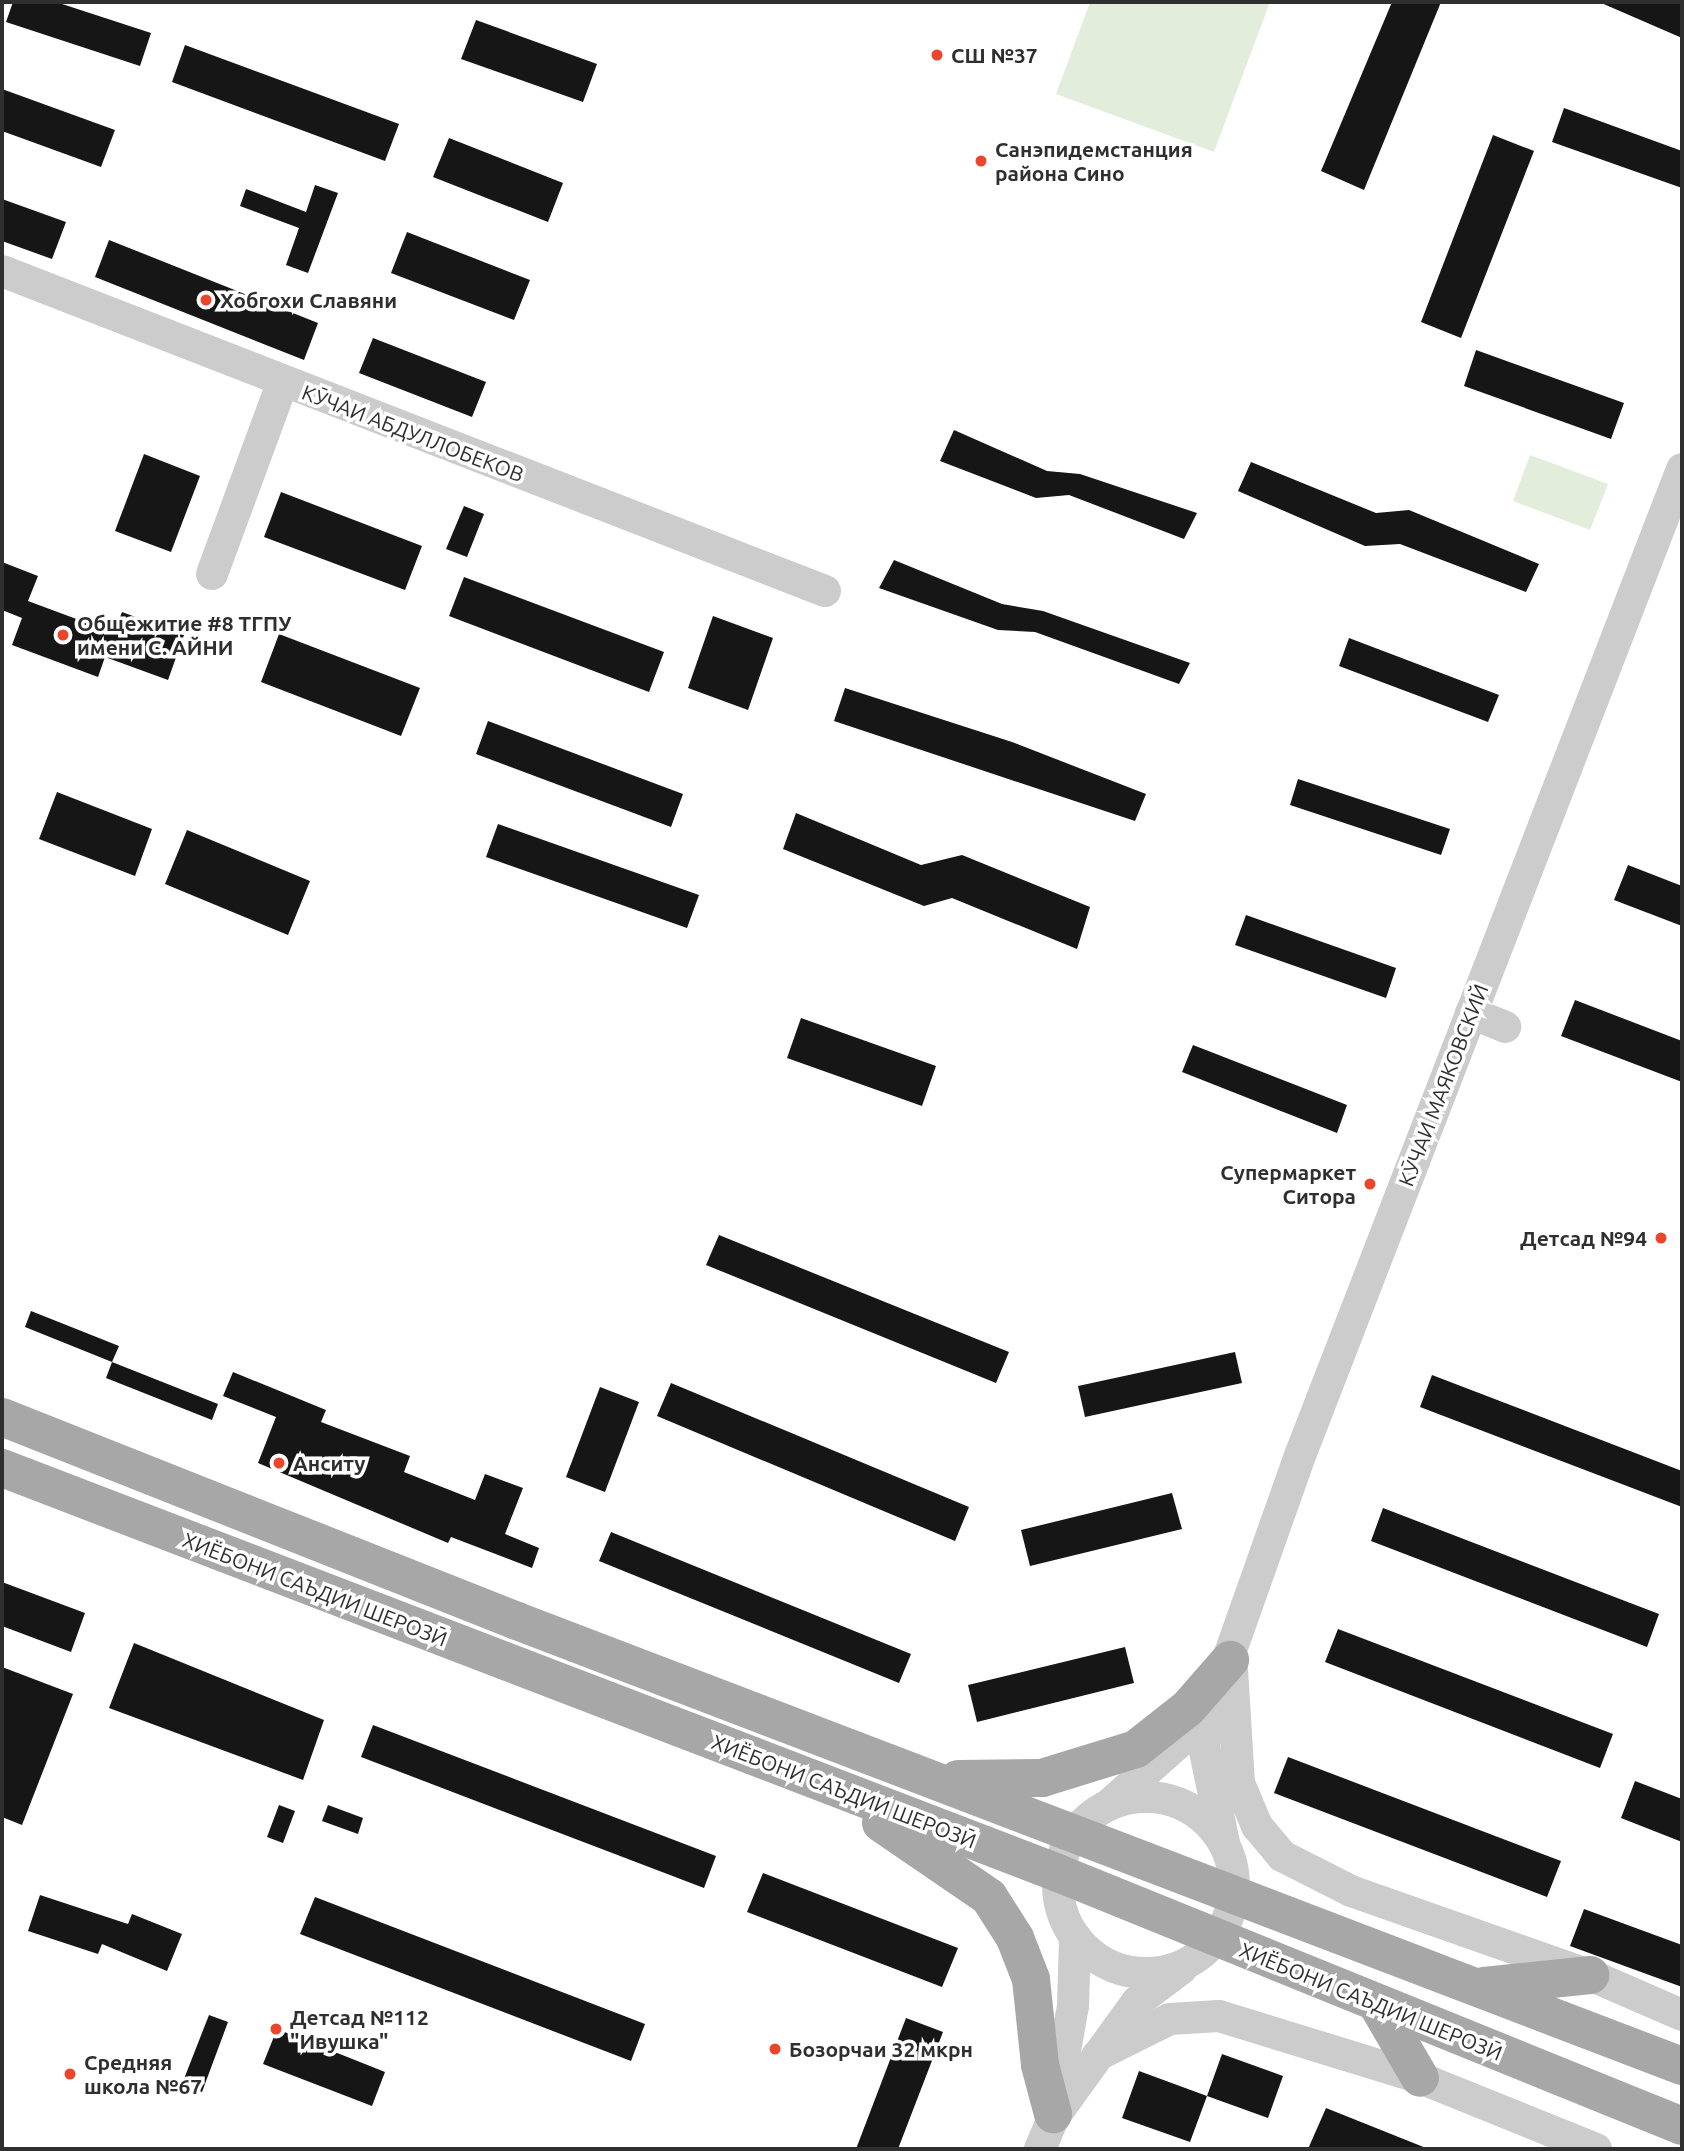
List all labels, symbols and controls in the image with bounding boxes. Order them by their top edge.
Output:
place label: СШ №37 [951,42,1038,68]
marker: СШ №37 [929,47,945,63]
place label: Санэпидемстанция района Сино [995,136,1193,186]
marker: Санэпидемстанция района Сино [973,153,989,169]
place label: Хобгохи Славяни [220,287,397,313]
marker: Хобгохи Славяни [198,292,214,308]
street label: КӮЧАИ АБДУЛЛОБЕКОВ [298,379,528,487]
place label: Общежитие #8 ТГПУ имени С. АЙНИ [77,610,291,660]
marker: Общежитие #8 ТГПУ имени С. АЙНИ [55,627,71,643]
street label: КӮЧАИ МАЯКОВСКИЙ [1393,980,1493,1190]
place label: Супермаркет Ситора [1220,1159,1356,1209]
marker: Супермаркет Ситора [1362,1176,1378,1192]
place label: Детсад №94 [1520,1225,1647,1251]
marker: Детсад №94 [1653,1230,1669,1246]
place label: Анситу [293,1450,366,1476]
marker: Анситу [271,1455,287,1471]
street label: ХИЁБОНИ САЪДИИ ШЕРОЗӢ [179,1527,451,1651]
street label: ХИЁБОНИ САЪДИИ ШЕРОЗӢ [708,1729,980,1853]
street label: ХИЁБОНИ САЪДИИ ШЕРОЗӢ [1236,1937,1506,2065]
place label: Детсад №112 "Ивушка" [290,2004,429,2054]
marker: Детсад №112 "Ивушка" [268,2021,284,2037]
place label: Бозорчаи 32 мкрн [789,2036,973,2062]
marker: Бозорчаи 32 мкрн [767,2041,783,2057]
place label: Средняя школа №67 [84,2049,202,2099]
marker: Средняя школа №67 [62,2066,78,2082]

